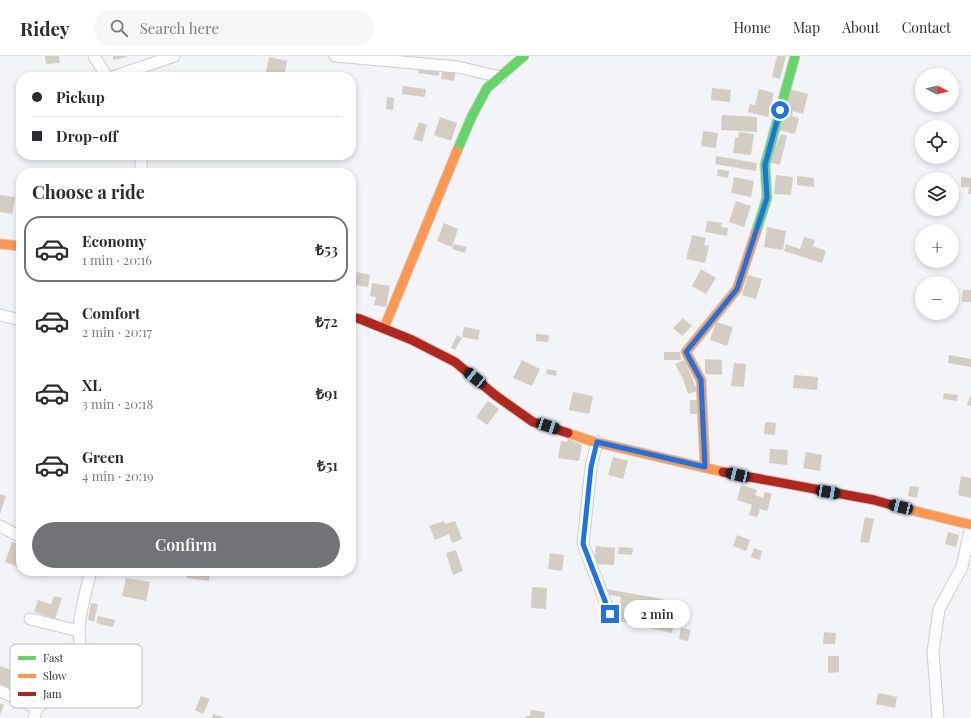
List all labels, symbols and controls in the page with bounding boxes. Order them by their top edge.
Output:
search box [94,10,374,46]
text: Ridey [20,15,70,41]
icon: search [108,17,130,39]
text: Search here [140,18,219,38]
text: Home [733,18,771,37]
text: Map [793,18,820,37]
text: About [842,18,880,37]
text: Contact [902,18,951,37]
north arrow [915,68,959,112]
map controls [915,68,959,320]
text: Pickup [56,87,105,107]
route start [771,101,789,119]
button: locate [915,120,959,164]
text: Drop-off [56,126,118,146]
button: layers [915,172,959,216]
text: Choose a ride [32,180,145,204]
button: + [915,224,959,268]
icon: car [34,231,70,267]
text: Economy [82,231,146,251]
text: ₺53 [316,239,338,259]
text: 1 min · 20:16 [82,251,152,268]
button: − [915,276,959,320]
icon: car [34,303,70,339]
text: Comfort [82,303,140,323]
text: ₺72 [315,311,338,331]
text: 2 min · 20:17 [82,323,152,340]
car [462,366,488,390]
icon: car [34,375,70,411]
text: XL [82,375,102,395]
text: ₺91 [316,383,338,403]
text: 3 min · 20:18 [82,395,153,412]
car [535,417,561,435]
icon: car [34,447,70,483]
text: Green [82,447,124,467]
text: ₺51 [317,455,338,475]
car [725,466,751,484]
text: 4 min · 20:19 [82,467,154,484]
car [815,484,841,500]
car [888,498,914,516]
button: Confirm [32,522,340,568]
callout: 2 min [624,600,690,628]
route end [601,605,619,623]
text: 2 min [640,605,674,622]
legend [10,644,142,708]
text: Fast [43,650,63,665]
text: Slow [43,668,67,683]
text: Jam [42,686,62,701]

